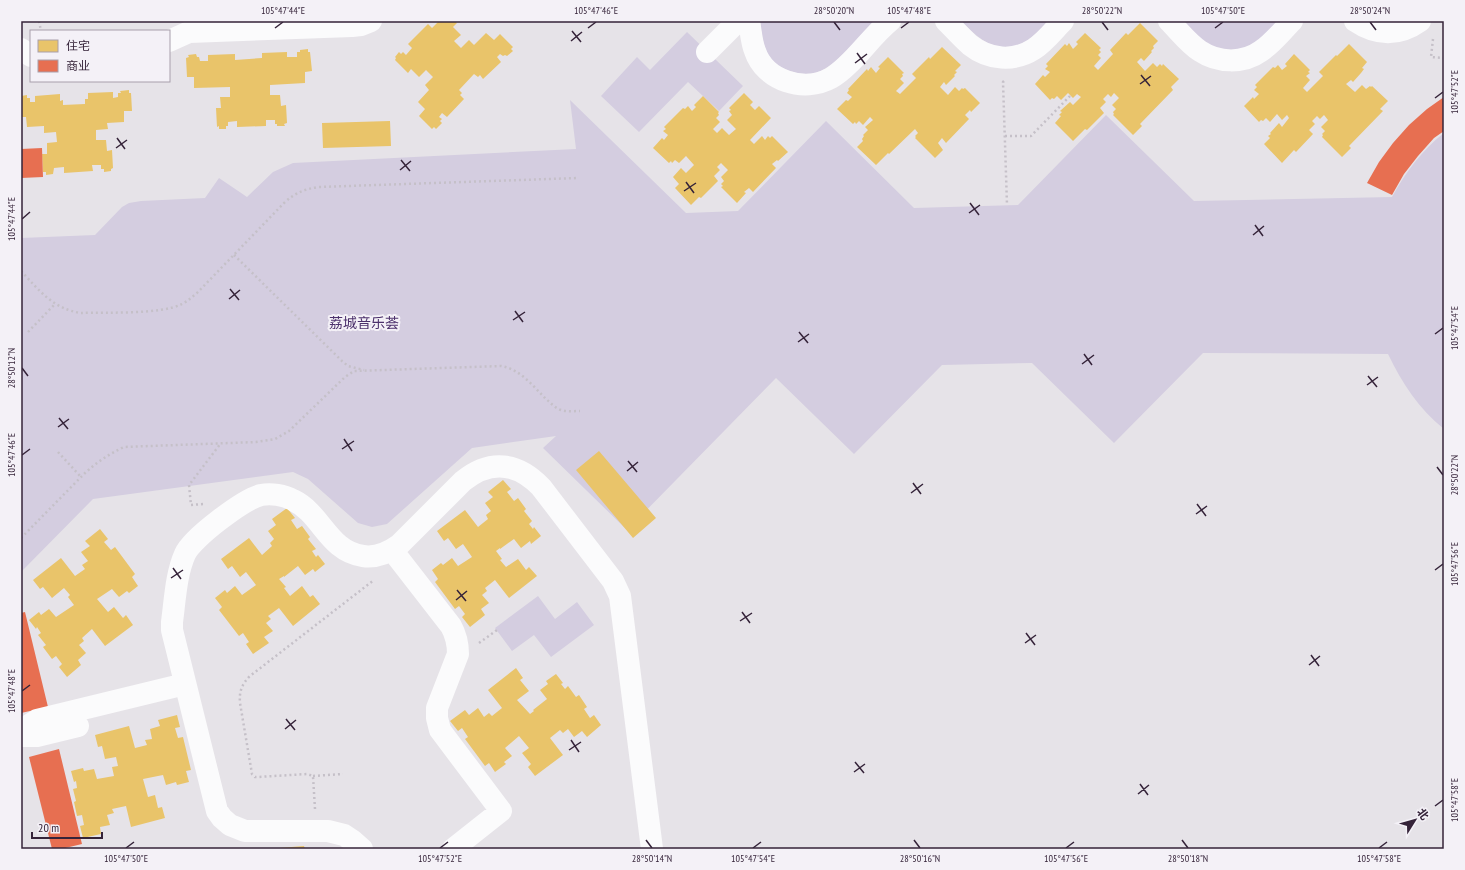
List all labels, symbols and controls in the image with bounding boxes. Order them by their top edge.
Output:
text: 105°47'44"E [261,4,305,17]
text: 105°47'46"E [574,4,618,17]
text: 28°50'20"N [814,4,854,17]
text: 105°47'48"E [887,4,931,17]
text: 28°50'22"N [1082,4,1122,17]
text: 105°47'50"E [1201,4,1245,17]
text: 28°50'24"N [1350,4,1390,17]
legend [30,30,170,82]
text: 住宅 [66,38,90,53]
text: 商业 [66,58,90,73]
text: 105°47'52"E [1448,70,1461,114]
text: 105°47'44"E [5,197,18,241]
text: 105°47'54"E [1448,306,1461,350]
park label: 荔城音乐荟 [329,314,399,332]
text: 28°50'12"N [5,348,18,388]
text: 105°47'46"E [5,433,18,477]
text: 28°50'22"N [1448,455,1461,495]
text: 105°47'56"E [1448,542,1461,586]
text: 105°47'48"E [5,669,18,713]
text: 105°47'58"E [1448,778,1461,822]
north arrow [1395,800,1435,840]
text: 北 [1414,805,1432,823]
scale bar [32,814,102,840]
text: 20 m [38,820,59,835]
text: 105°47'50"E [104,852,148,865]
text: 105°47'52"E [418,852,462,865]
text: 28°50'14"N [632,852,672,865]
text: 105°47'54"E [731,852,775,865]
text: 28°50'16"N [900,852,940,865]
text: 105°47'56"E [1044,852,1088,865]
text: 28°50'18"N [1168,852,1208,865]
text: 105°47'58"E [1357,852,1401,865]

